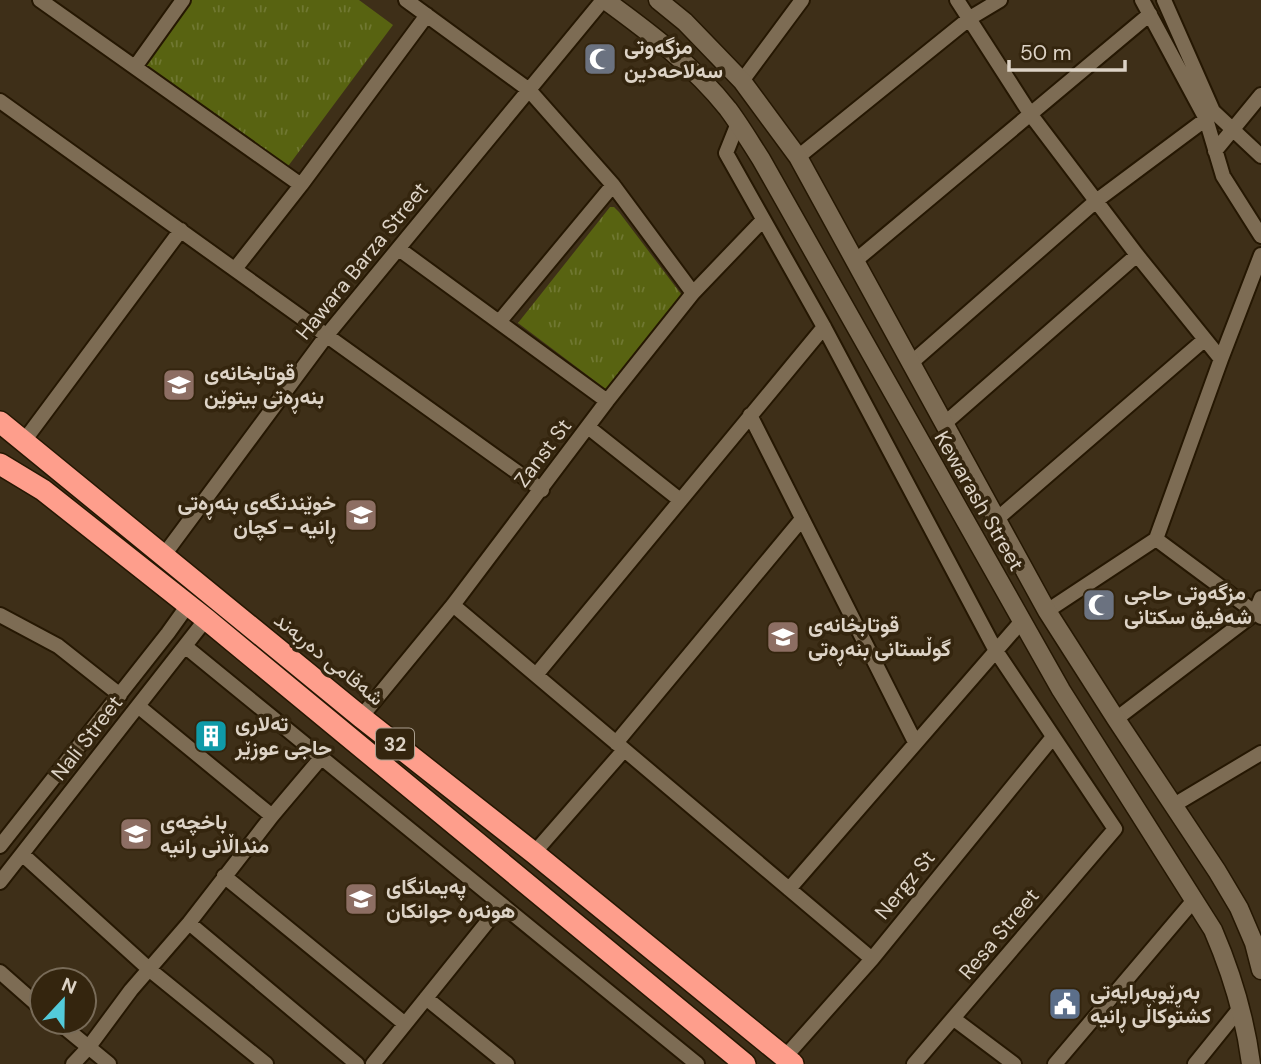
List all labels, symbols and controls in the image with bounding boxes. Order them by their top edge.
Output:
scale bar [1009,28,1124,72]
place label: مزگەوتی سەلاحەدین [624,33,723,85]
text: 50 m [1020,39,1071,67]
mosque icon: مزگەوتی سەلاحەدین [581,40,619,78]
street label: Hawara Barza Street [290,176,434,346]
place label: قوتابخانەی بنەڕەتی بیتوێن [204,359,324,414]
school or university icon: قوتابخانەی بنەڕەتی بیتوێن [160,366,198,404]
street label: Zanst St [508,413,578,493]
street label: Kewarash Street [928,426,1030,576]
place label: خوێندنگەی بنەڕەتی ڕانیە - کچان [178,489,336,544]
school or university icon: خوێندنگەی بنەڕەتی ڕانیە - کچان [342,496,380,534]
place label: مزگەوتی حاجی شەفیق سکتانی [1124,579,1252,631]
mosque icon: مزگەوتی حاجی شەفیق سکتانی [1080,586,1118,624]
street label: شەقامی دەربەند [268,606,390,712]
place label: قوتابخانه‌ی گوڵستانی بنه‌ڕه‌تی [808,611,951,666]
school or university icon: قوتابخانه‌ی گوڵستانی بنه‌ڕه‌تی [764,618,802,656]
street label: Nali Street [45,690,129,786]
place label: تەلاری حاجی عوزێر [234,710,332,762]
building icon: تەلاری حاجی عوزێر [192,717,230,755]
road number: 32 [376,729,414,760]
place label: باخچەی منداڵانی رانیە [160,808,269,860]
school or university icon: باخچەی منداڵانی رانیە [117,815,155,853]
street label: Nergz St [869,845,941,925]
place label: پەیمانگای هونەرە جوانکان [386,873,515,925]
school or university icon: پەیمانگای هونەرە جوانکان [342,880,380,918]
street label: Resa Street [953,883,1045,985]
north arrow [28,966,98,1036]
text: N [58,972,80,1000]
place label: بەڕێوبەرایەتی کشتوکاڵی ڕانیە [1090,978,1211,1033]
public building icon: بەڕێوبەرایەتی کشتوکاڵی ڕانیە [1046,985,1084,1023]

